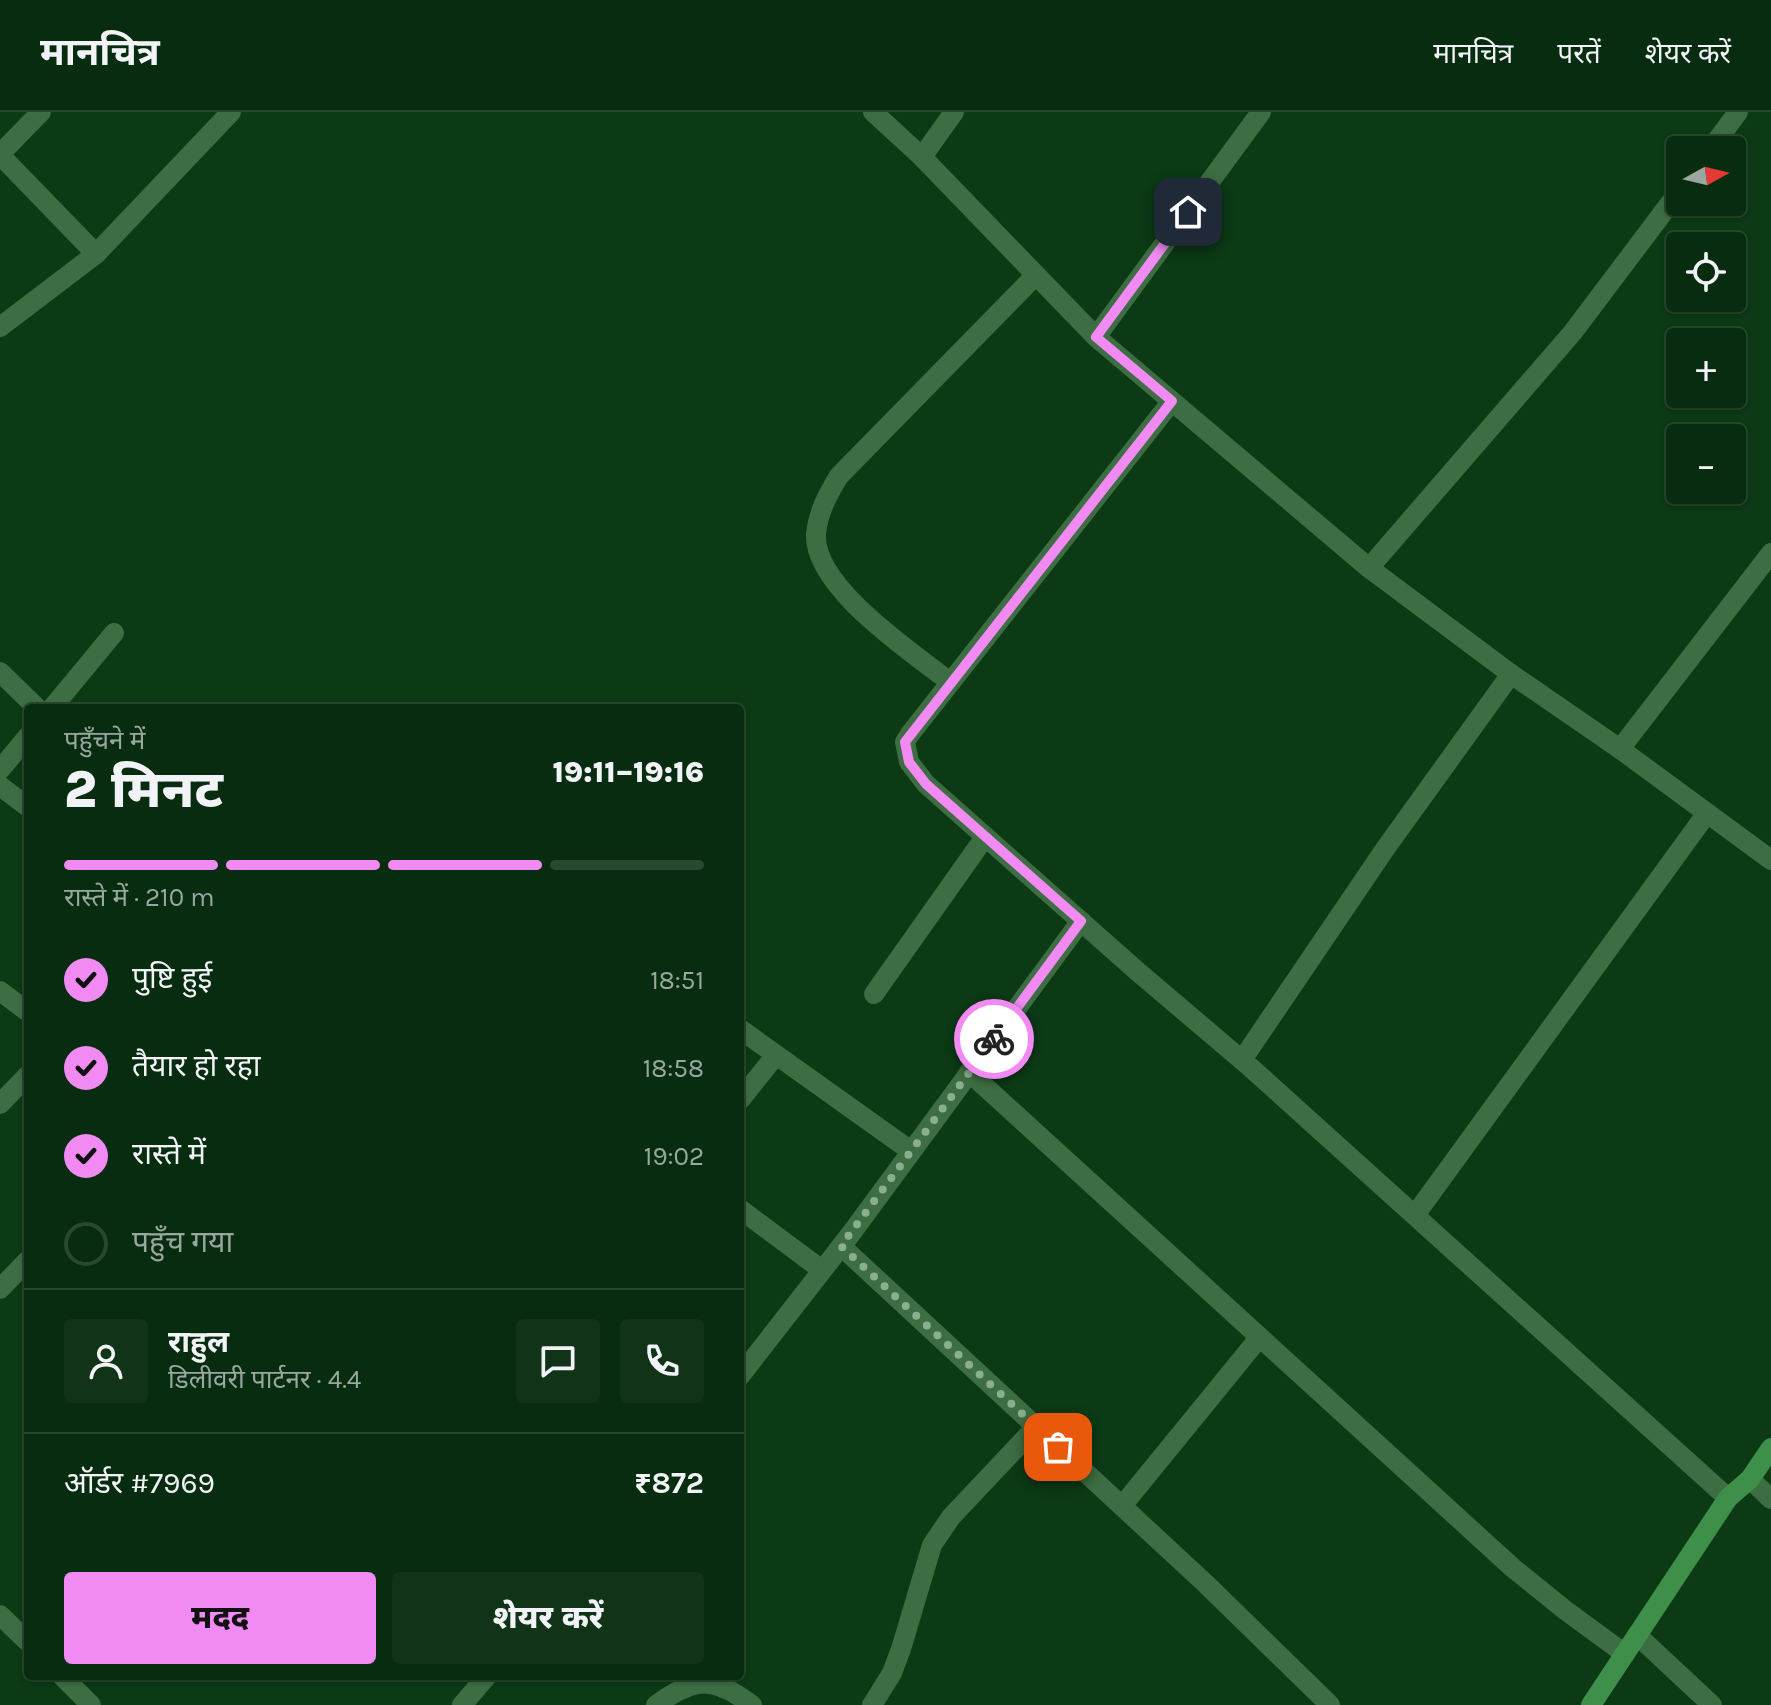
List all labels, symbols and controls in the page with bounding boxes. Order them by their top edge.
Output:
text: मानचित्र [40,30,160,75]
text: मानचित्र [1433,37,1513,70]
text: परतें [1557,37,1601,70]
text: शेयर करें [1645,37,1731,70]
north arrow [1666,136,1746,216]
map controls [1666,136,1746,504]
pin [1154,178,1222,246]
icon: home [1166,190,1210,234]
button: locate [1666,232,1746,312]
button: + [1666,328,1746,408]
button: − [1666,424,1746,504]
text: पहुँचने में [64,725,145,756]
text: 19:11–19:16 [553,754,704,790]
text: 2 मिनट [64,759,223,820]
text: रास्ते में · 210 m [64,882,215,913]
icon: check [64,958,108,1002]
text: पुष्टि हुई [132,960,212,996]
text: 18:51 [650,965,704,996]
courier [954,999,1034,1079]
icon: bike [972,1017,1016,1061]
icon: check [64,1046,108,1090]
text: तैयार हो रहा [132,1048,260,1084]
text: 18:58 [643,1053,704,1084]
icon: check [64,1134,108,1178]
text: रास्ते में [132,1136,206,1172]
text: 19:02 [644,1141,704,1172]
text: पहुँच गया [132,1224,233,1260]
button: person [64,1319,148,1403]
button: chat [516,1319,600,1403]
button: phone [620,1319,704,1403]
text: राहुल [168,1324,229,1360]
text: डिलीवरी पार्टनर · 4.4 [168,1364,361,1395]
pin [1024,1413,1092,1481]
icon: bag [1036,1425,1080,1469]
text: ऑर्डर #7969 [64,1465,215,1501]
text: ₹872 [634,1465,704,1501]
button: मदद [64,1572,376,1664]
button: शेयर करें [392,1572,704,1664]

